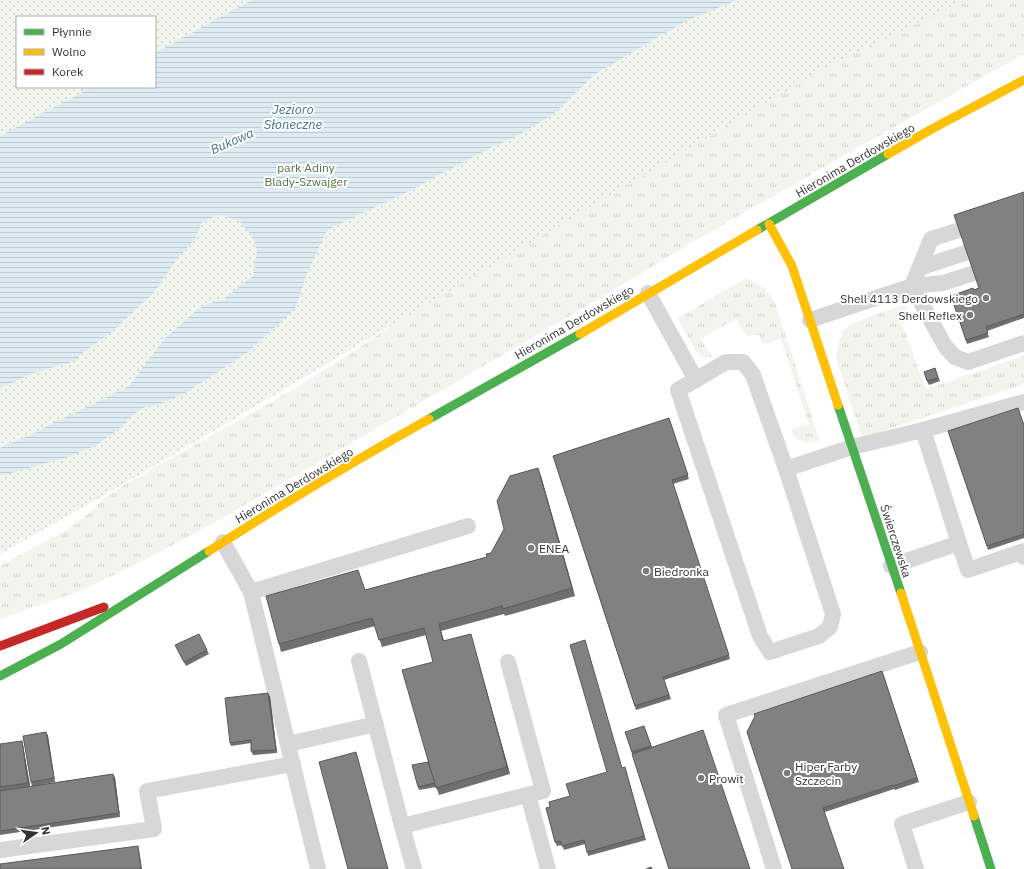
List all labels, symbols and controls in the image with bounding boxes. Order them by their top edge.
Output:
legend [16,16,156,88]
text: Płynnie [52,24,92,39]
text: Wolno [52,44,86,59]
text: Korek [52,64,84,79]
water label: Jezioro Słoneczne [264,101,323,133]
street label: Hieronima Derdowskiego [793,120,918,200]
water label: Bukowa [208,124,256,158]
park label: park Adiny Blady-Szwajger [264,160,348,189]
street label: Hieronima Derdowskiego [512,282,637,362]
place label: Shell 4113 Derdowskiego [840,291,978,306]
marker: Shell 4113 Derdowskiego [981,293,991,303]
place label: Shell Reflex [899,308,962,323]
marker: Shell Reflex [965,310,975,320]
street label: Hieronima Derdowskiego [232,444,356,526]
street label: Świerczewska [877,503,915,580]
place label: ENEA [539,541,569,556]
marker: ENEA [526,543,536,553]
place label: Biedronka [654,564,710,579]
marker: Biedronka [641,566,651,576]
place label: Hiper Farby Szczecin [795,759,857,788]
marker: Hiper Farby Szczecin [782,768,792,778]
place label: Prowit [709,771,744,786]
marker: Prowit [696,773,706,783]
north arrow [16,813,56,853]
text: N [38,825,53,836]

